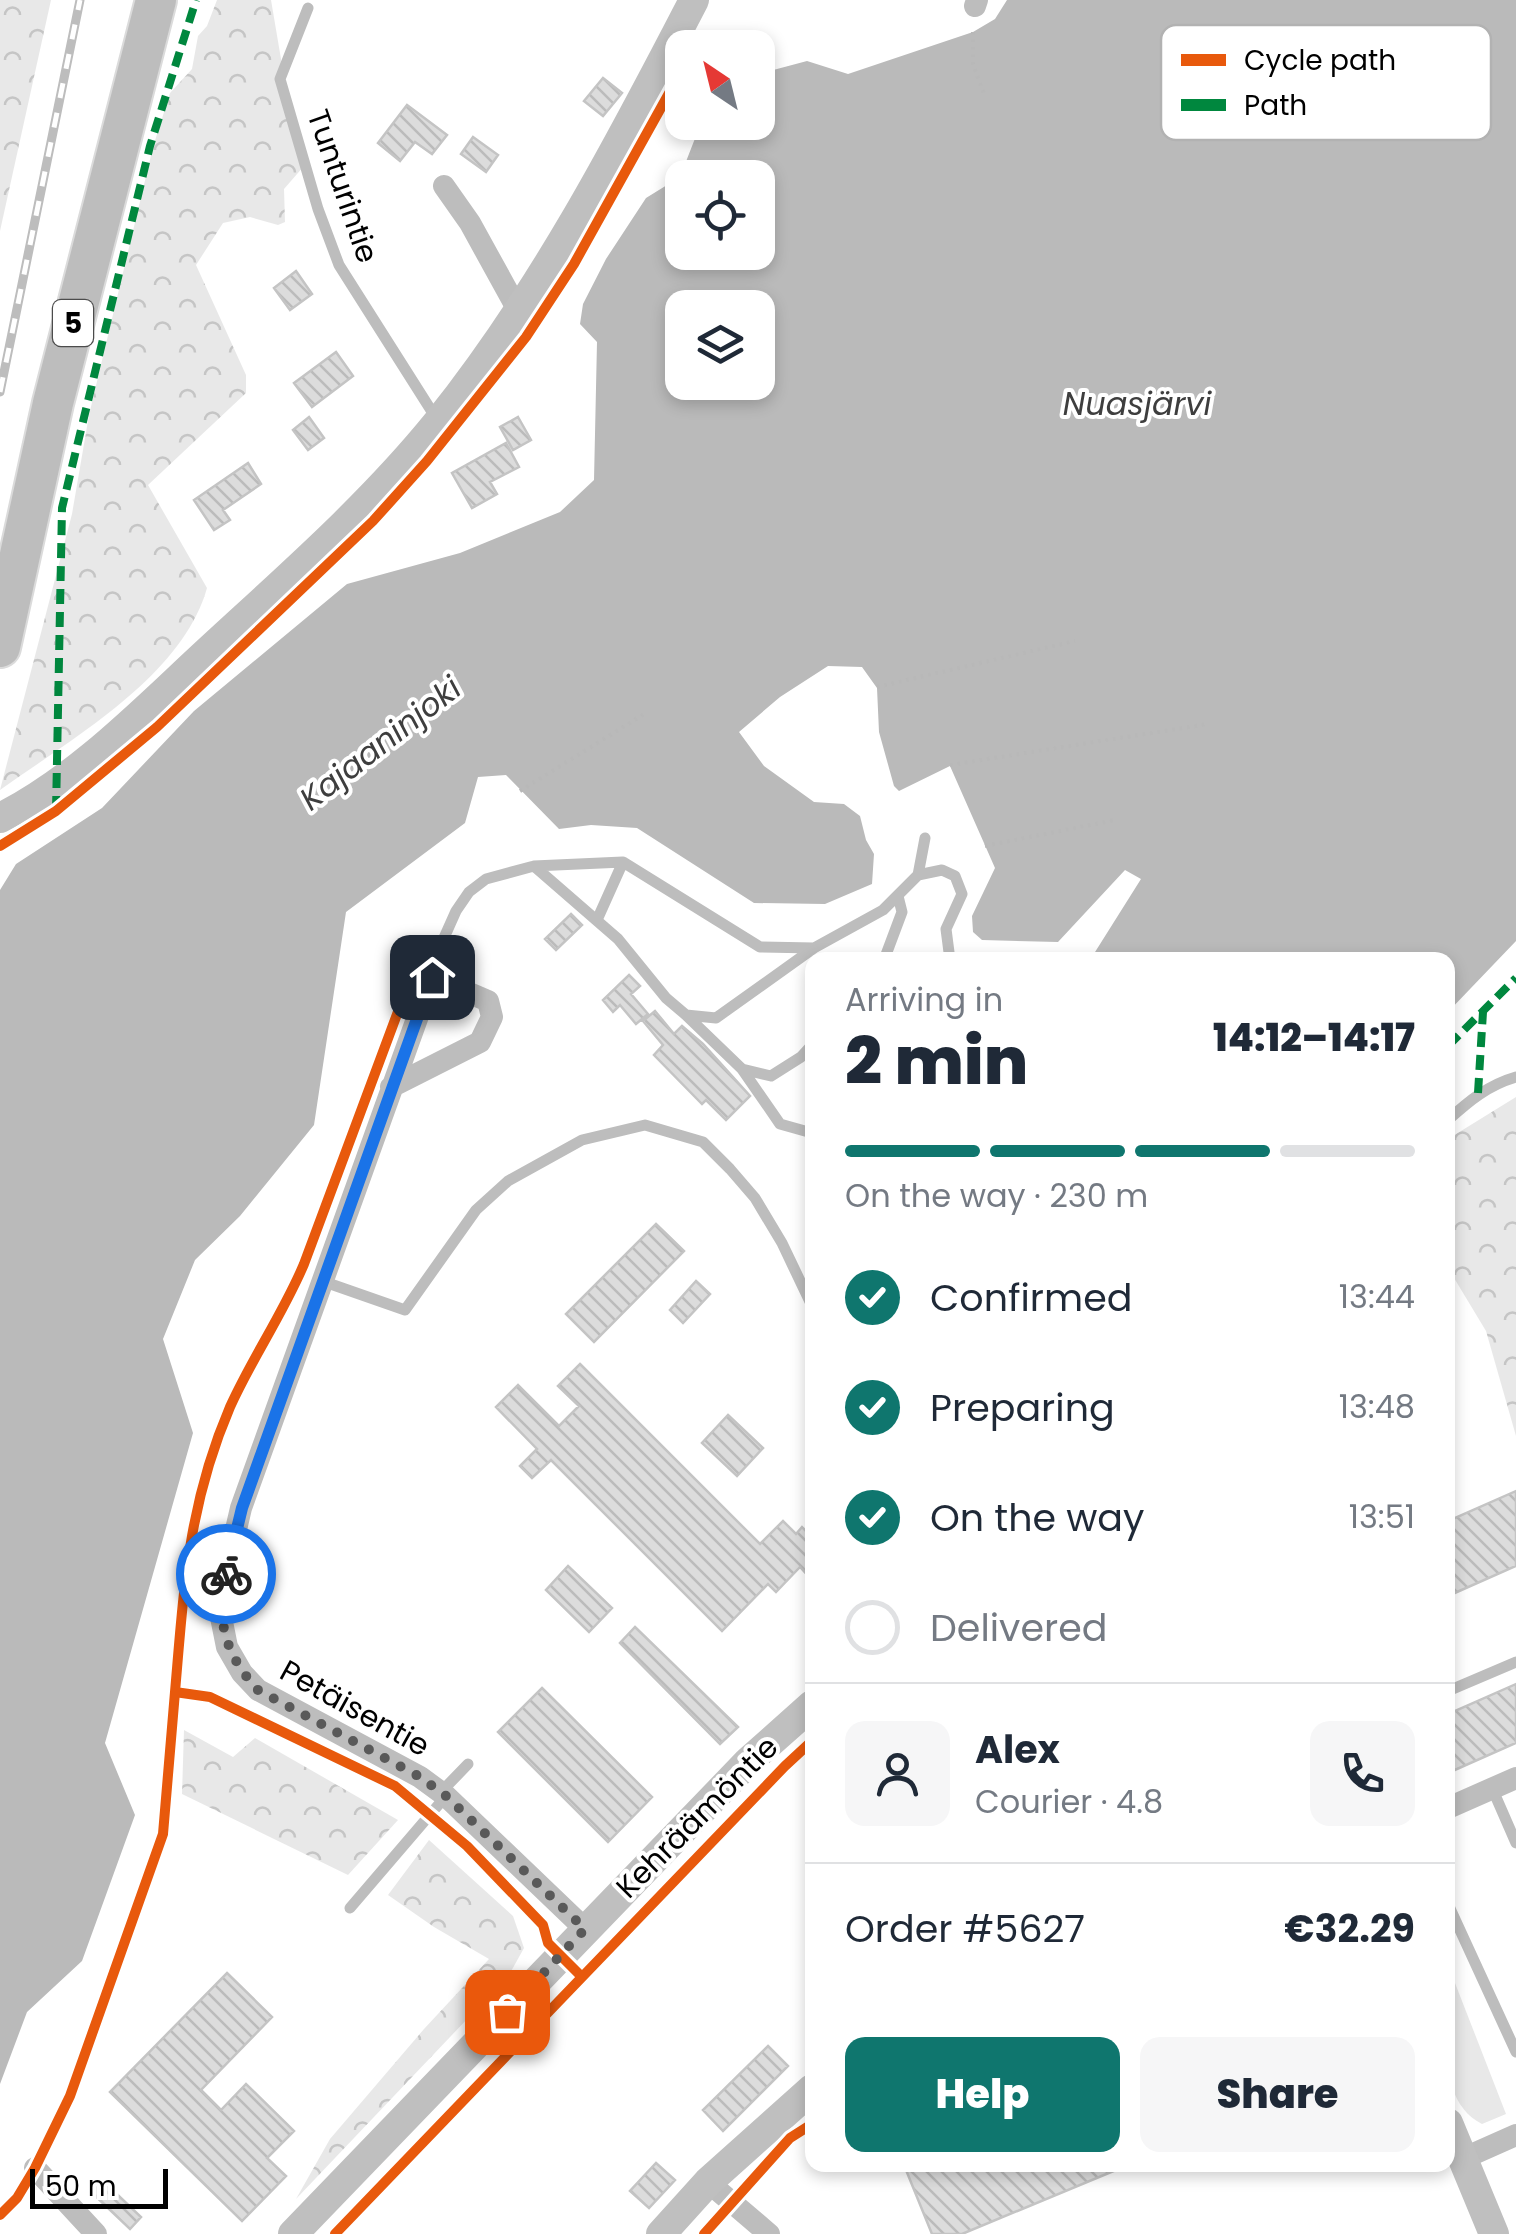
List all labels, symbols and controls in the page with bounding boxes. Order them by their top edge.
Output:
legend [1161,25,1491,140]
north arrow [665,30,775,140]
map controls [665,30,775,400]
text: Cycle path [1244,41,1396,80]
text: Path [1244,86,1307,125]
street label: Tunturintie [297,104,389,268]
button: locate [665,160,775,270]
button: layers [665,290,775,400]
road number: 5 [53,300,93,346]
water label: Nuasjärvi [1063,381,1212,426]
water label: Kajaaninjoki [290,665,471,820]
pin [390,935,475,1020]
icon: home [405,950,460,1005]
text: Arriving in [845,977,1003,1022]
text: 14:12–14:17 [1213,1011,1415,1064]
text: 2 min [845,1016,1028,1107]
text: On the way · 230 m [845,1173,1148,1218]
icon: check [845,1270,900,1325]
text: Confirmed [930,1271,1132,1324]
text: 13:44 [1339,1274,1415,1319]
icon: check [845,1380,900,1435]
text: Preparing [930,1381,1115,1434]
text: 13:48 [1339,1384,1415,1429]
icon: check [845,1490,900,1545]
text: On the way [930,1491,1144,1544]
text: 13:51 [1349,1494,1415,1539]
courier [176,1524,276,1624]
icon: bike [199,1547,254,1602]
text: Delivered [930,1601,1107,1654]
street label: Petäisentie [272,1649,438,1767]
button: person [845,1721,950,1826]
button: phone [1310,1721,1415,1826]
text: Alex [975,1723,1060,1776]
street label: Kehräämöntie [606,1726,788,1908]
text: Courier · 4.8 [975,1779,1163,1824]
text: Order #5627 [845,1902,1085,1955]
text: €32.29 [1284,1902,1415,1955]
pin [465,1970,550,2055]
icon: bag [480,1985,535,2040]
button: Help [845,2037,1120,2152]
button: Share [1140,2037,1415,2152]
scale bar [30,2164,168,2208]
text: 50 m [45,2167,116,2206]

